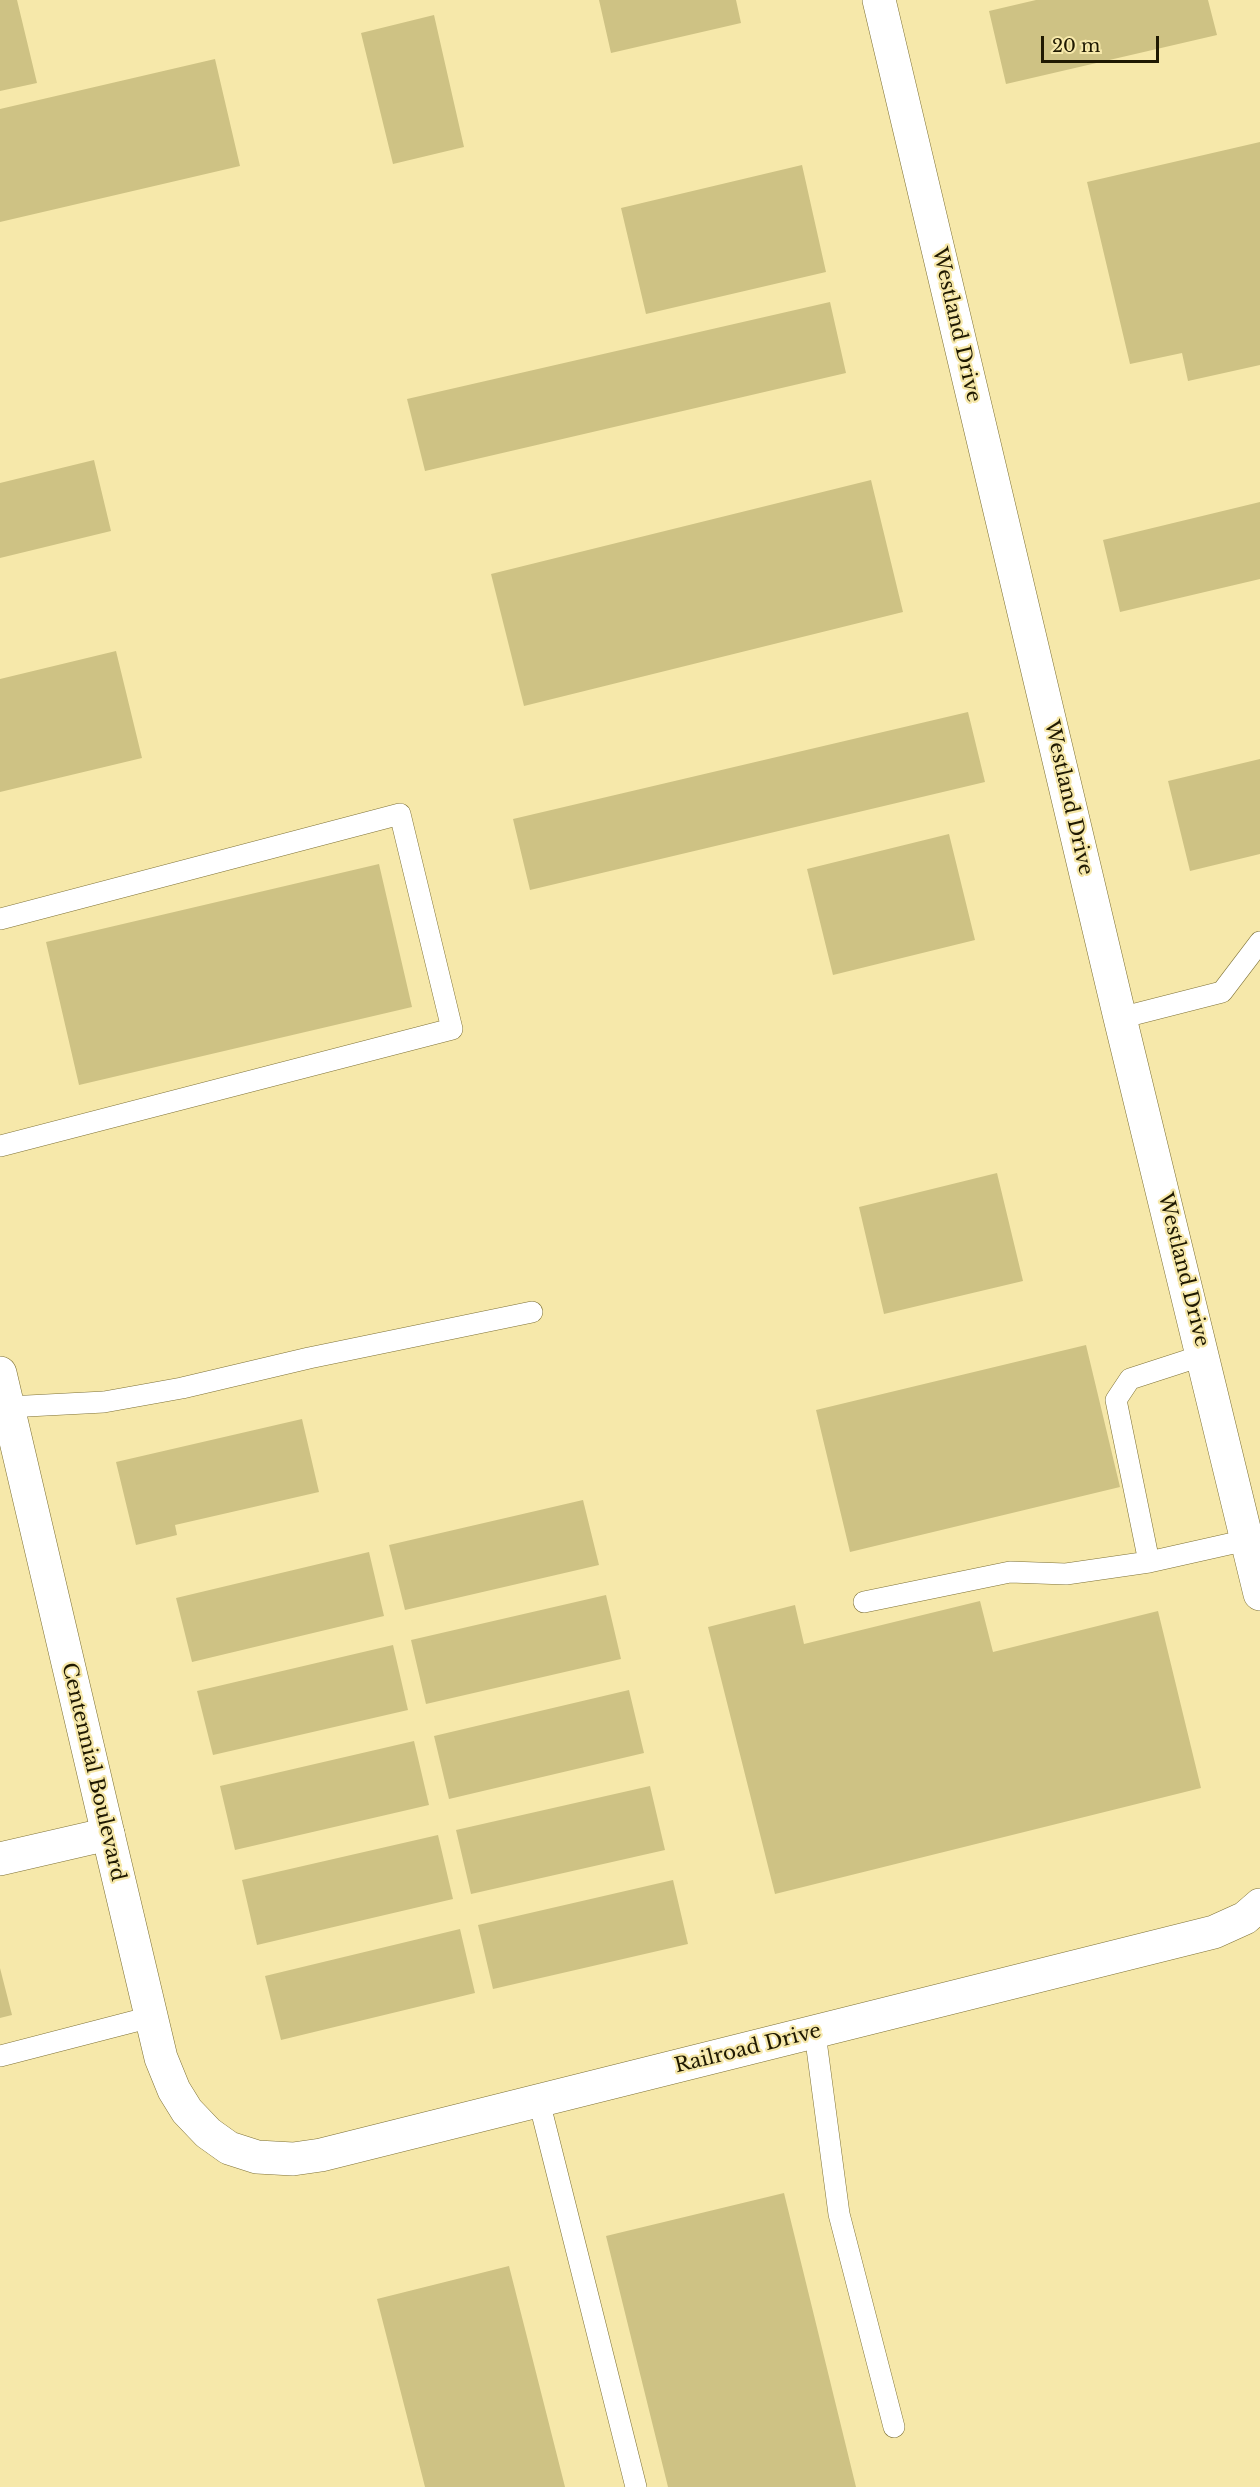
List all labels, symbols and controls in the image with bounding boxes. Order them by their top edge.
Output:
scale bar [1044,24,1162,62]
text: 20 m [1052,35,1100,57]
street label: Westland Drive [927,245,985,405]
street label: Westland Drive [1039,718,1097,878]
street label: Westland Drive [1152,1191,1214,1349]
street label: Centennial Boulevard [56,1660,130,1884]
street label: Railroad Drive [672,2019,824,2079]

